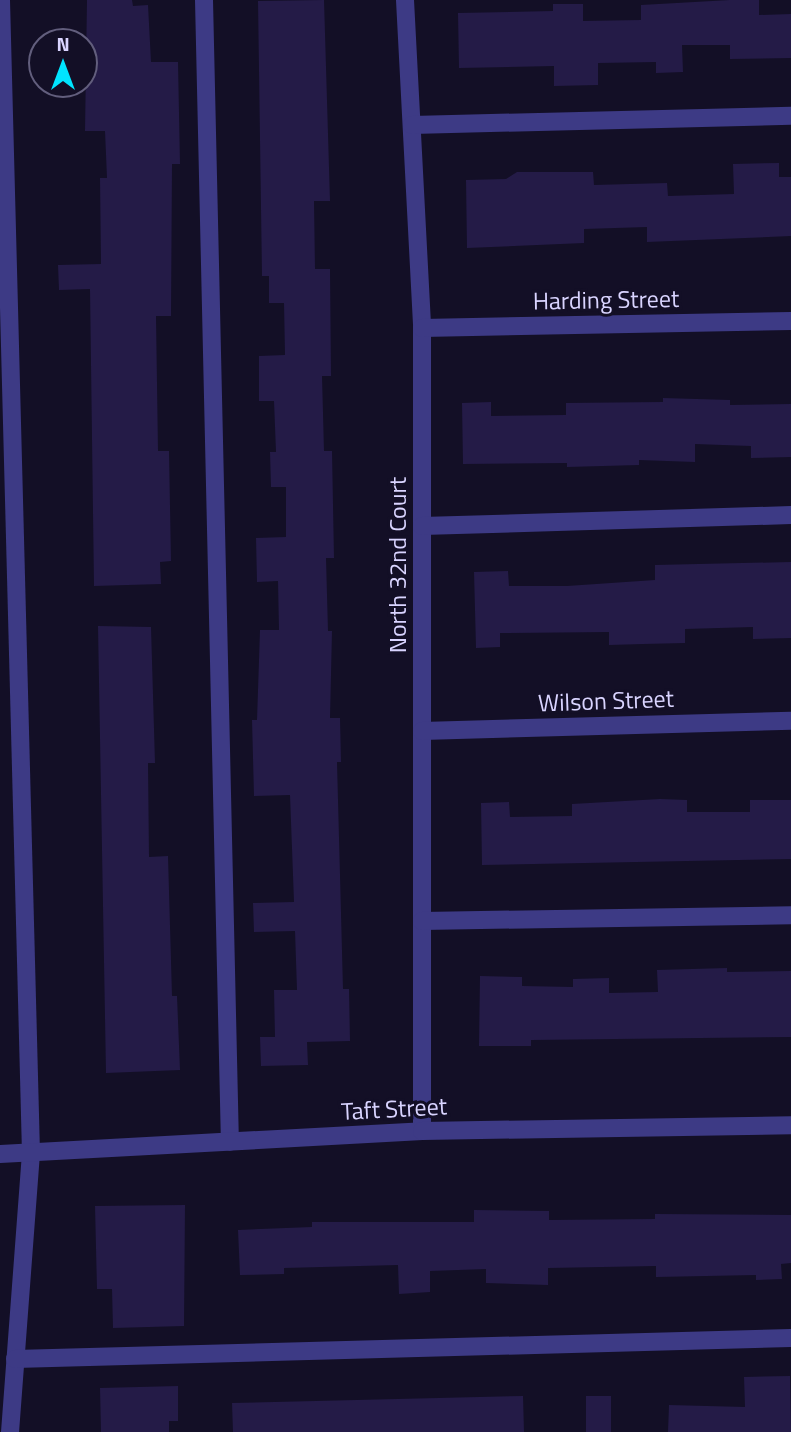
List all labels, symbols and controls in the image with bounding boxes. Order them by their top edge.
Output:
north arrow [28,28,98,98]
text: N [56,29,70,58]
street label: Harding Street [532,284,680,316]
street label: North 32nd Court [384,477,412,653]
street label: Wilson Street [538,684,674,718]
street label: Taft Street [340,1092,448,1126]

